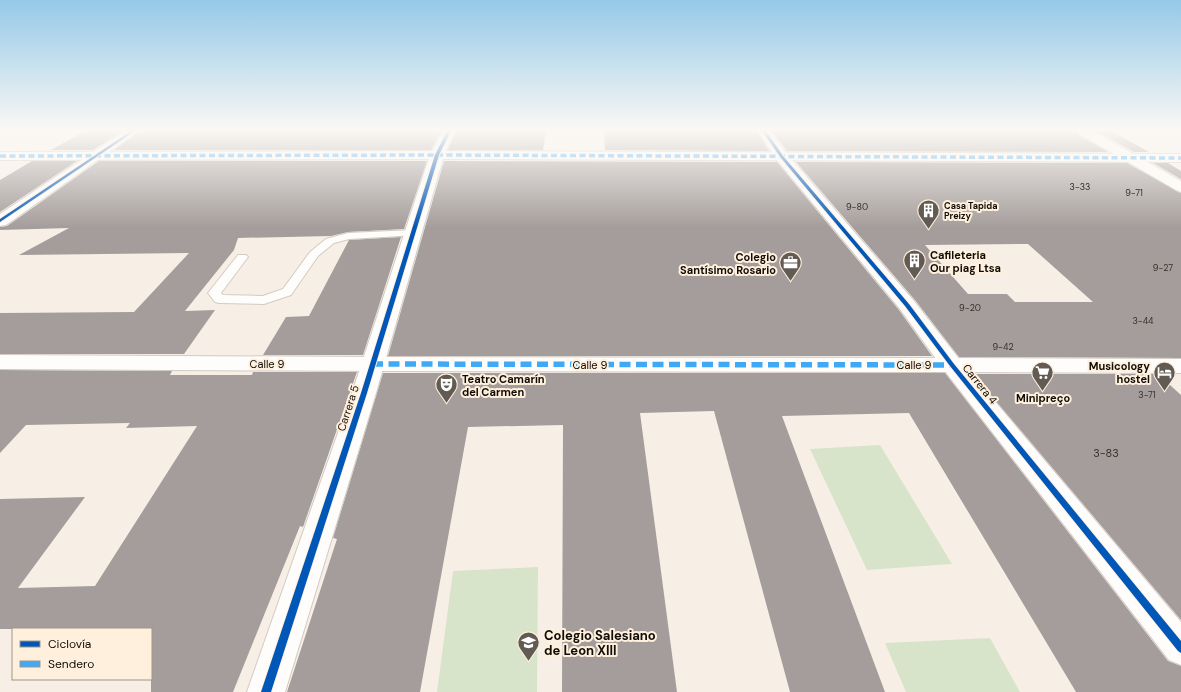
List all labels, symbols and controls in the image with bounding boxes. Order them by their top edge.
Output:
house number: 3-33 [1070,181,1090,193]
house number: 9-71 [1125,187,1143,199]
building icon: Casa Tapida Preizy [916,198,942,231]
place label: Casa Tapida Preizy [944,200,998,222]
house number: 9-80 [846,201,868,213]
building icon: Cafileteria Our piag Ltsa [901,248,927,281]
place label: Cafileteria Our piag Ltsa [930,248,1001,275]
place label: Colegio Santísimo Rosario [680,250,776,277]
office icon: Colegio Santísimo Rosario [778,250,804,283]
house number: 9-27 [1153,262,1173,274]
house number: 9-20 [959,302,981,314]
house number: 3-44 [1132,315,1154,327]
house number: 9-42 [992,341,1014,353]
street label: Calle 9 [250,357,285,371]
street label: Calle 9 [573,358,608,372]
street label: Calle 9 [897,358,932,372]
supermarket icon: Minipreço [1030,359,1056,392]
place label: Musicology hostel [1089,359,1150,386]
hotel icon: Musicology hostel [1152,359,1178,392]
street label: Carrera 4 [960,361,1001,407]
theatre icon: Teatro Camarín del Carmen [433,372,459,405]
place label: Teatro Camarín del Carmen [462,372,545,399]
street label: Carrera 5 [334,383,362,433]
house number: 3-71 [1138,389,1156,401]
place label: Minipreço [1016,391,1070,405]
house number: 3-83 [1093,446,1119,460]
place label: Colegio Salesiano de Leon XIII [544,627,656,659]
legend [12,628,152,680]
school or university icon: Colegio Salesiano de Leon XIII [516,629,542,662]
text: Ciclovía [48,636,91,652]
text: Sendero [48,656,94,672]

